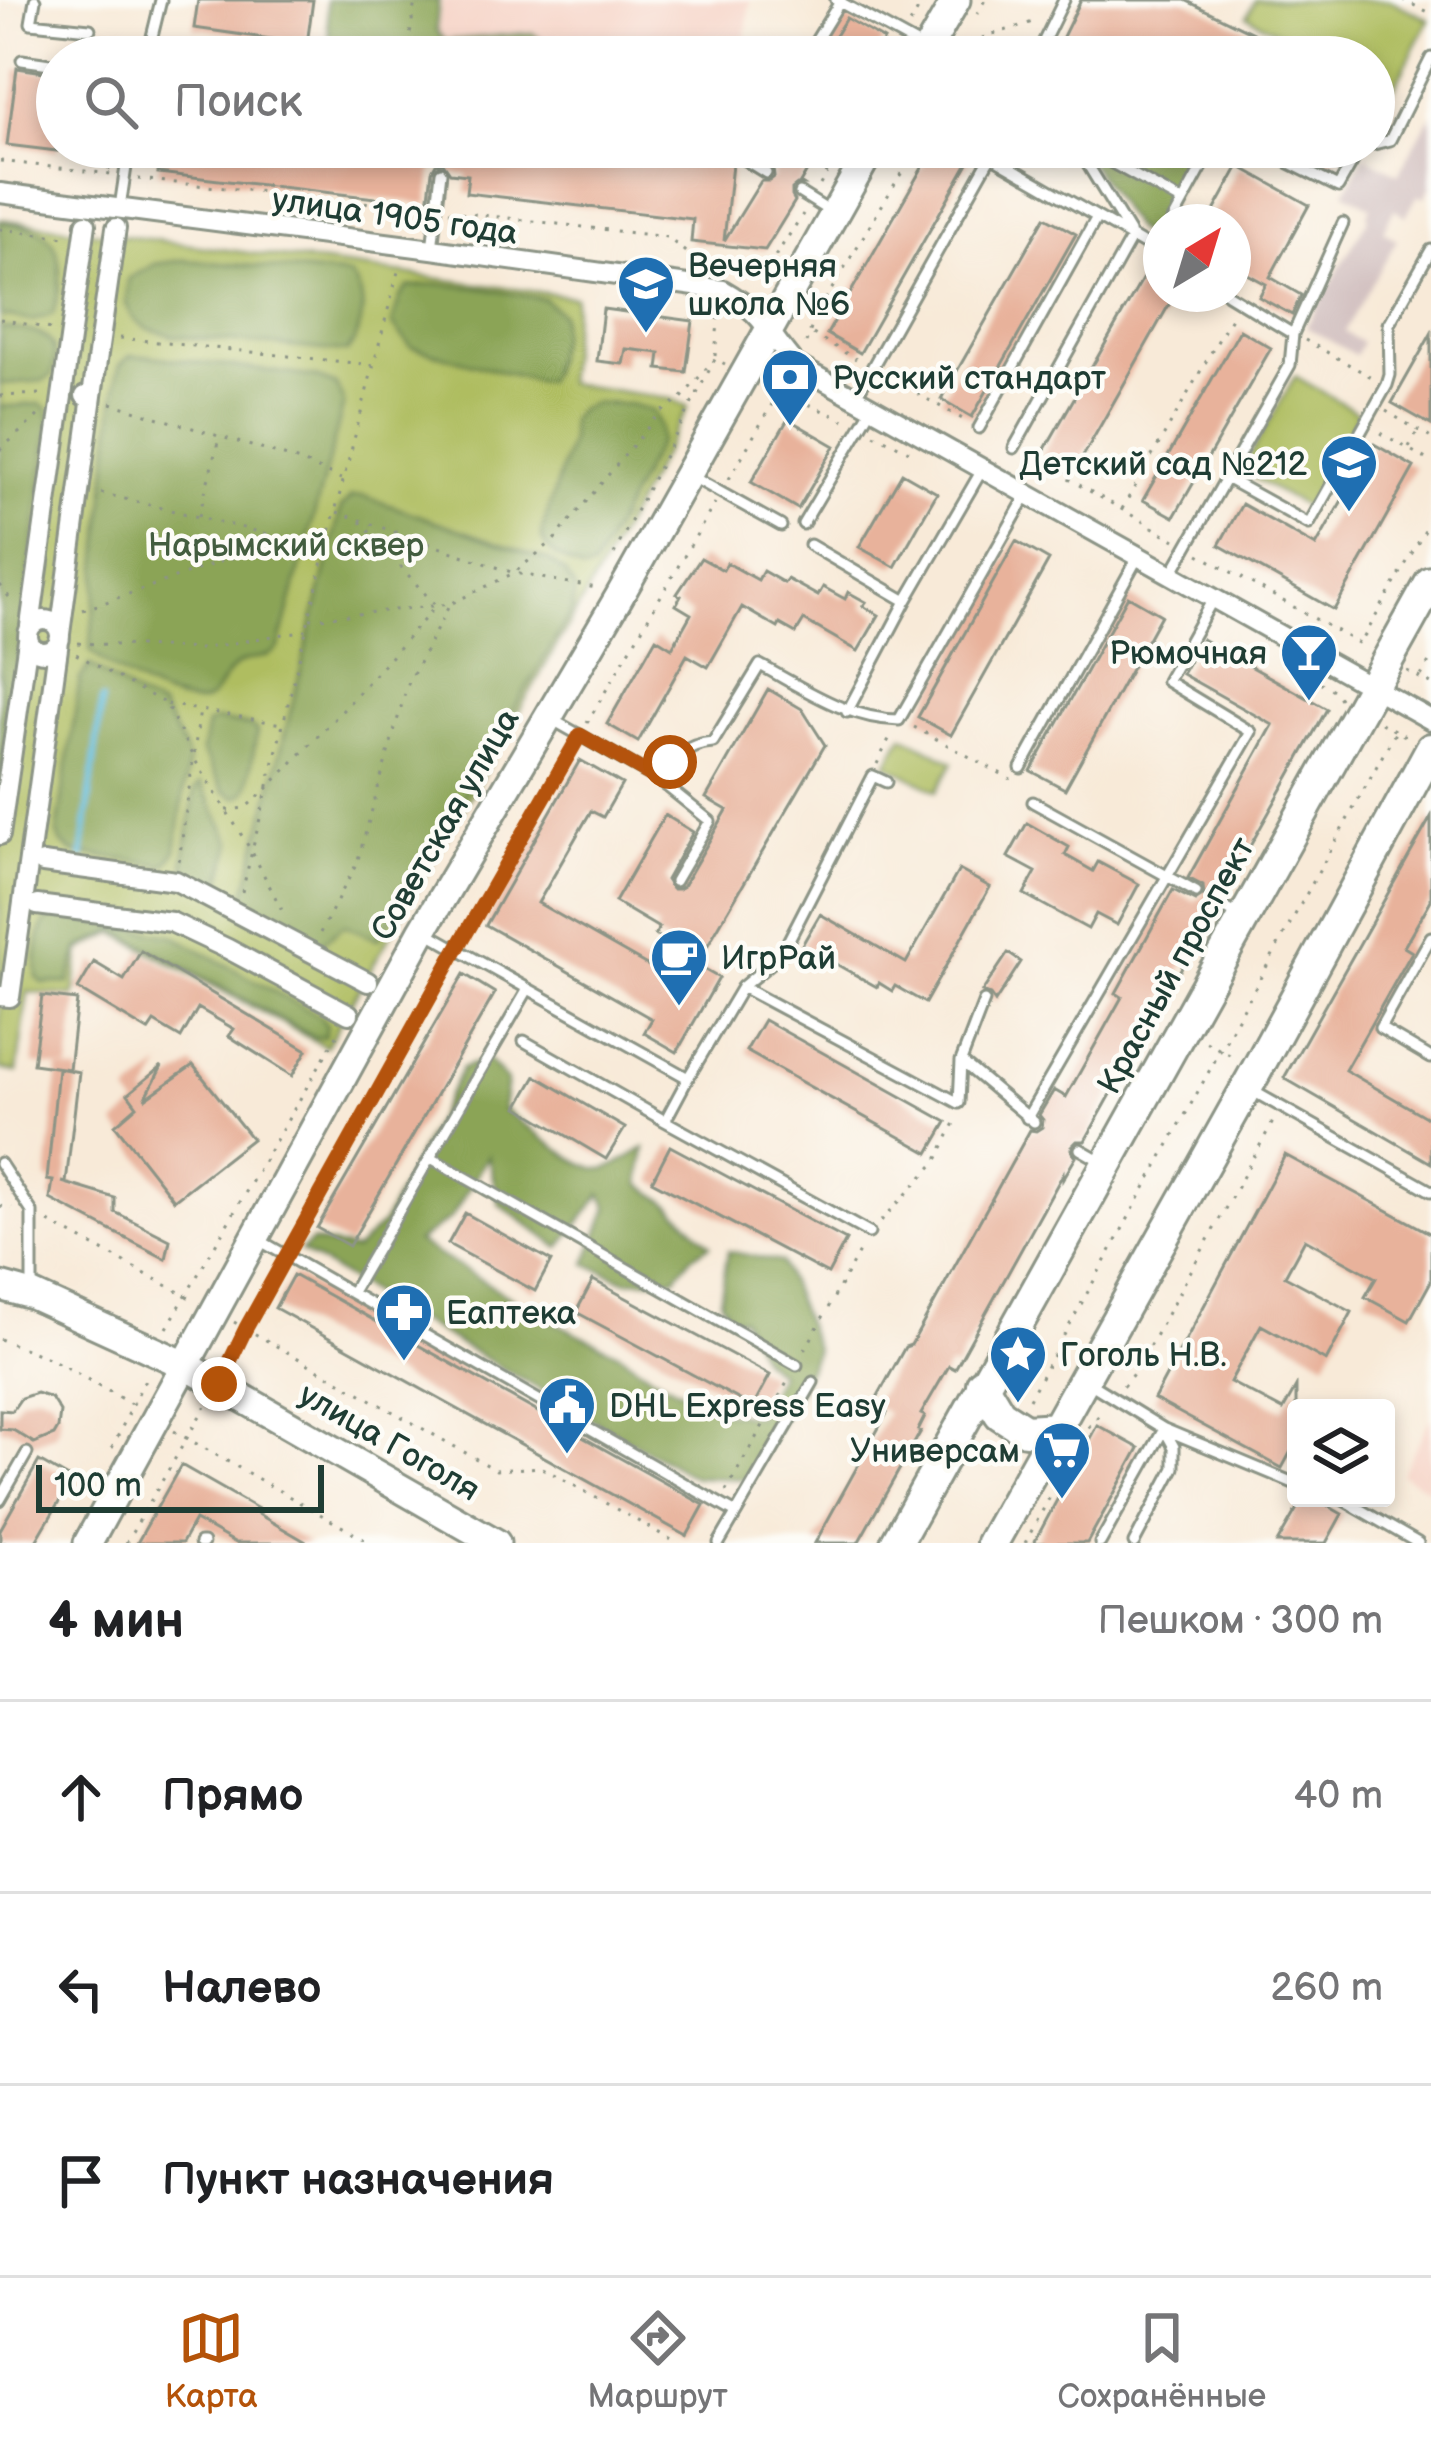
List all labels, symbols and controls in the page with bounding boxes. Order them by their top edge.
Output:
search box [36,36,1395,168]
icon: search [78,69,144,135]
text: Поиск [174,75,302,130]
street label: улица 1905 года [270,180,520,254]
north arrow [1143,204,1251,312]
place label: Вечерняя школа №6 [688,247,850,325]
school or university icon: Вечерняя школа №6 [615,253,677,335]
bank icon: Русский стандарт [759,346,821,428]
place label: Русский стандарт [832,359,1107,399]
school or university icon: Детский сад №212 [1318,432,1380,514]
place label: Детский сад №212 [1019,445,1308,485]
park label: Нарымский сквер [148,526,424,566]
bar icon: Рюмочная [1278,621,1340,703]
place label: Рюмочная [1109,634,1267,674]
street label: Советская улица [363,702,528,948]
route start [643,735,697,789]
street label: Красный проспект [1090,830,1264,1101]
cafe icon: ИгрРай [648,926,710,1008]
place label: ИгрРай [721,939,836,979]
pharmacy icon: Еаптека [373,1281,435,1363]
place label: Еаптека [446,1294,576,1334]
place icon: Гоголь Н.В. [987,1323,1049,1405]
place label: Гоголь Н.В. [1060,1336,1227,1376]
route end [192,1357,246,1411]
public building icon: DHL Express Easy [536,1374,598,1456]
street label: улица Гоголя [292,1375,486,1510]
place label: DHL Express Easy [609,1387,886,1427]
map controls [1287,1399,1395,1507]
button: layers [1287,1399,1395,1507]
supermarket icon: Универсам [1031,1419,1093,1501]
place label: Универсам [850,1432,1020,1472]
scale bar [36,1459,324,1512]
text: 100 m [54,1466,142,1506]
text: 4 мин [48,1591,184,1652]
text: Пешком · 300 m [1098,1598,1383,1645]
icon: ahead [48,1764,114,1830]
text: Прямо [162,1769,303,1824]
text: 40 m [1293,1773,1383,1820]
icon: left [48,1956,114,2022]
text: Налево [162,1961,321,2016]
text: 260 m [1270,1965,1383,2012]
icon: arrive [48,2148,114,2214]
text: Пункт назначения [162,2153,554,2208]
tab: Карта [165,2305,258,2417]
tab: Маршрут [588,2305,728,2417]
tab: Сохранённые [1058,2305,1266,2417]

